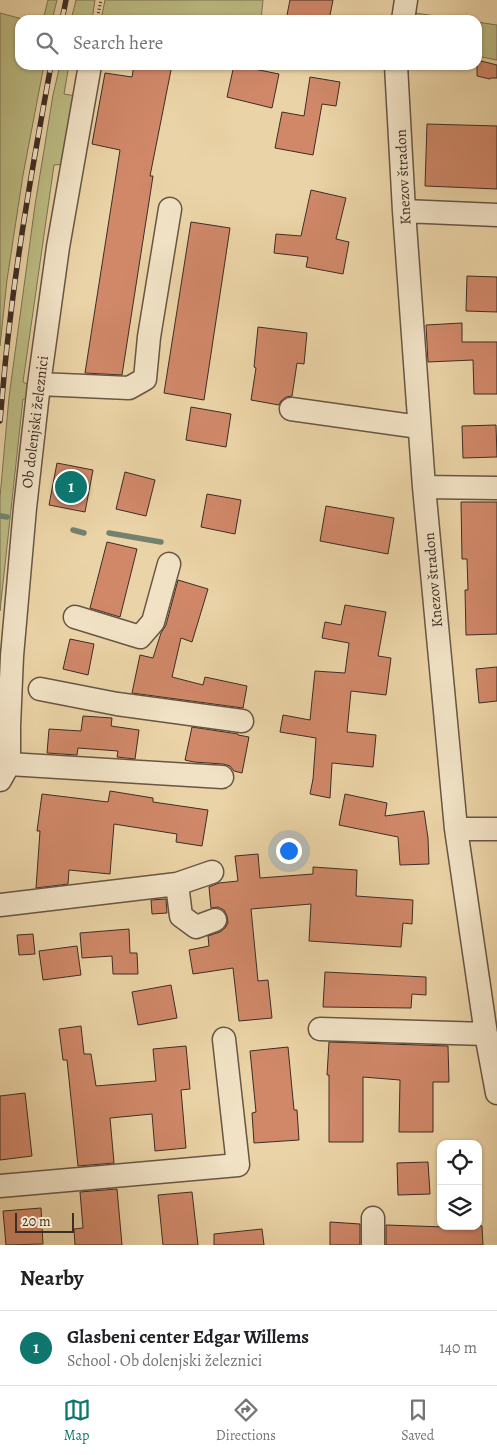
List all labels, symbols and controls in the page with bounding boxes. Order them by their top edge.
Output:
search box [15,15,482,70]
icon: search [33,29,61,57]
text: Search here [73,30,163,56]
street label: Knezov štradon [391,129,415,225]
street label: Ob dolenjski železnici [17,355,53,489]
pin: 1 [55,468,87,506]
street label: Knezov štradon [419,532,447,628]
your location [276,838,302,864]
map controls [437,1140,482,1230]
button: locate [437,1140,482,1185]
button: layers [437,1185,482,1230]
scale bar [15,1210,74,1233]
text: 20 m [22,1212,51,1231]
text: Nearby [20,1264,83,1292]
text: Glasbeni center Edgar Willems [67,1324,309,1350]
text: 1 [33,1337,39,1359]
text: 140 m [439,1337,477,1359]
text: School · Ob dolenjski železnici [67,1350,262,1372]
tab: Map [63,1396,91,1445]
tab: Directions [216,1396,276,1445]
tab: Saved [401,1396,434,1445]

